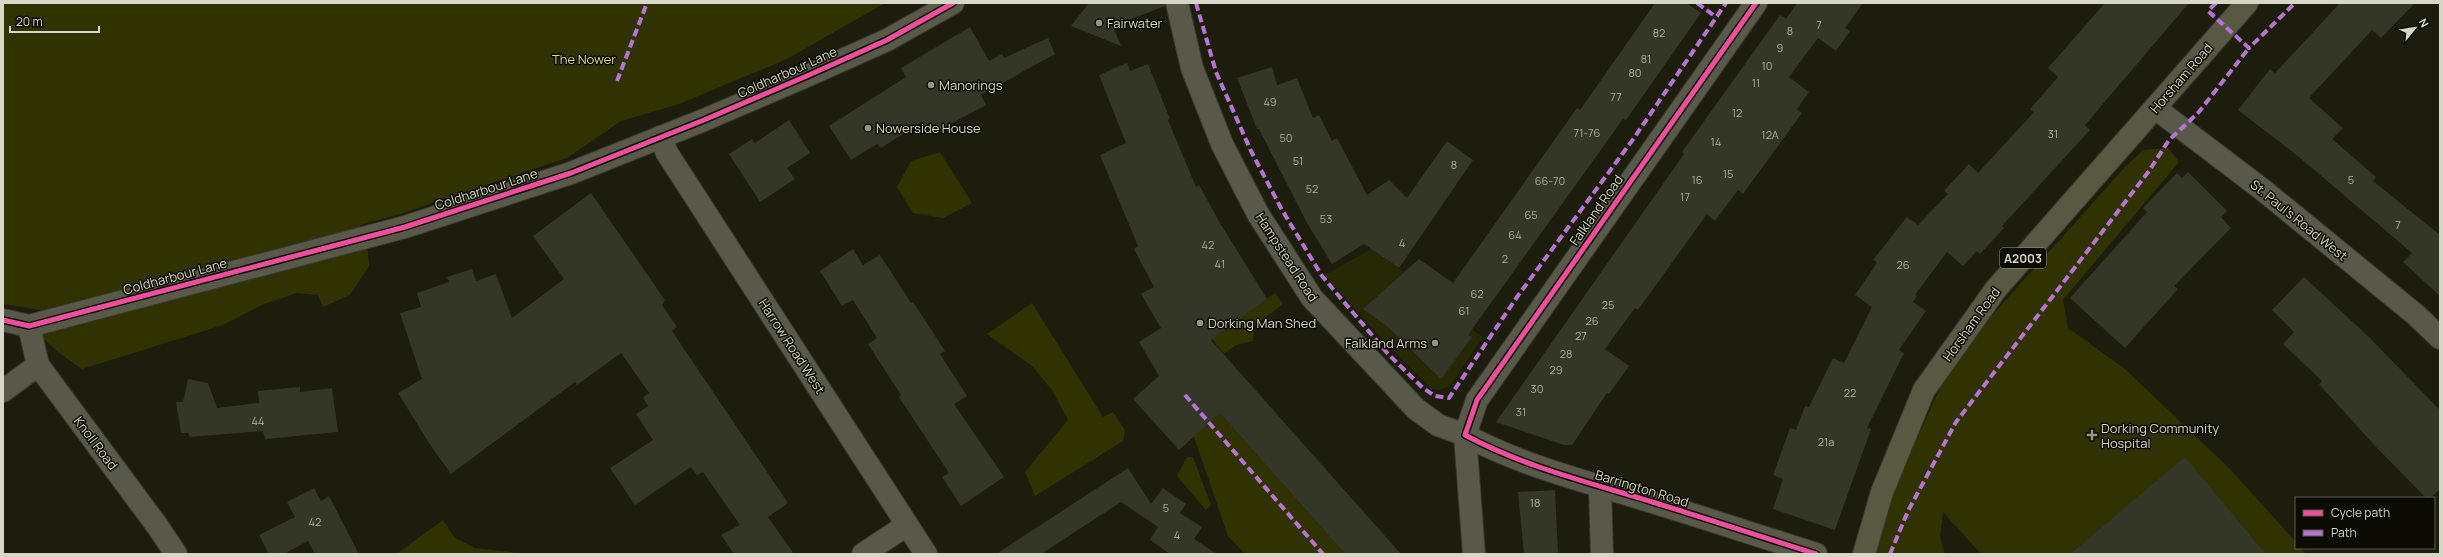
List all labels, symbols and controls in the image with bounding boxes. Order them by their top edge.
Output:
scale bar [10,8,99,34]
north arrow [2395,8,2435,48]
text: 20 m [16,13,43,30]
place label: Fairwater [1107,14,1163,32]
text: N [2416,16,2433,30]
house number: 7 [1816,17,1822,32]
marker: Fairwater [1094,18,1104,28]
house number: 8 [1787,23,1793,38]
house number: 82 [1653,25,1665,40]
street label: Horsham Road [2146,39,2216,117]
house number: 9 [1777,40,1784,55]
street label: Coldharbour Lane [735,42,840,102]
park label: The Nower [552,50,616,68]
house number: 81 [1641,51,1651,66]
house number: 10 [1761,58,1773,73]
house number: 80 [1628,65,1642,80]
house number: 11 [1752,75,1760,90]
place label: Manorings [939,76,1003,94]
marker: Manorings [926,80,936,90]
house number: 77 [1610,89,1622,104]
house number: 49 [1263,94,1277,109]
house number: 12 [1732,105,1742,120]
place label: Nowerside House [876,119,981,137]
marker: Nowerside House [863,123,873,133]
house number: 71-76 [1574,125,1601,140]
house number: 31 [2048,126,2058,141]
house number: 12A [1761,127,1779,142]
house number: 50 [1279,130,1293,145]
house number: 14 [1711,134,1721,149]
house number: 51 [1293,153,1303,168]
house number: 8 [1451,157,1457,172]
street label: Coldharbour Lane [432,164,540,214]
house number: 15 [1723,166,1733,181]
street label: Falkland Road [1565,171,1627,249]
house number: 16 [1691,172,1703,187]
house number: 5 [2348,172,2354,187]
house number: 66-70 [1535,173,1565,188]
street label: St. Paul's Road West [2247,175,2351,265]
house number: 52 [1306,181,1318,196]
house number: 17 [1680,189,1690,204]
house number: 65 [1524,207,1538,222]
street label: Hampstead Road [1252,209,1322,305]
house number: 53 [1320,211,1332,226]
house number: 7 [2395,217,2401,232]
house number: 64 [1508,227,1522,242]
house number: 4 [1399,235,1405,250]
house number: 42 [1202,237,1214,252]
road number: A2003 [2000,248,2046,268]
house number: 2 [1502,251,1508,266]
street label: Coldharbour Lane [121,253,229,299]
house number: 41 [1215,256,1225,271]
house number: 26 [1896,257,1910,272]
street label: Horsham Road [1938,283,2004,365]
house number: 62 [1470,286,1484,301]
street label: Harrow Road West [755,295,829,397]
house number: 25 [1602,297,1614,312]
house number: 61 [1459,303,1469,318]
house number: 26 [1585,313,1599,328]
place label: Dorking Man Shed [1208,314,1316,332]
marker: Dorking Man Shed [1195,318,1205,328]
house number: 27 [1575,328,1587,343]
place label: Falkland Arms [1345,334,1427,352]
marker: Falkland Arms [1430,338,1440,348]
house number: 28 [1560,346,1572,361]
house number: 29 [1549,362,1563,377]
house number: 30 [1531,381,1543,396]
house number: 22 [1844,385,1856,400]
house number: 31 [1516,404,1526,419]
street label: Knoll Road [70,413,122,473]
house number: 44 [251,413,265,428]
place label: Dorking Community Hospital [2101,419,2219,452]
marker: Dorking Community Hospital [2086,429,2098,441]
house number: 21a [1818,434,1834,449]
street label: Barrington Road [1593,465,1691,511]
house number: 18 [1530,495,1540,510]
legend [2295,497,2435,549]
house number: 5 [1163,500,1169,515]
text: Cycle path [2331,504,2390,521]
house number: 42 [309,514,321,529]
text: Path [2331,524,2357,541]
house number: 4 [1174,527,1180,542]

